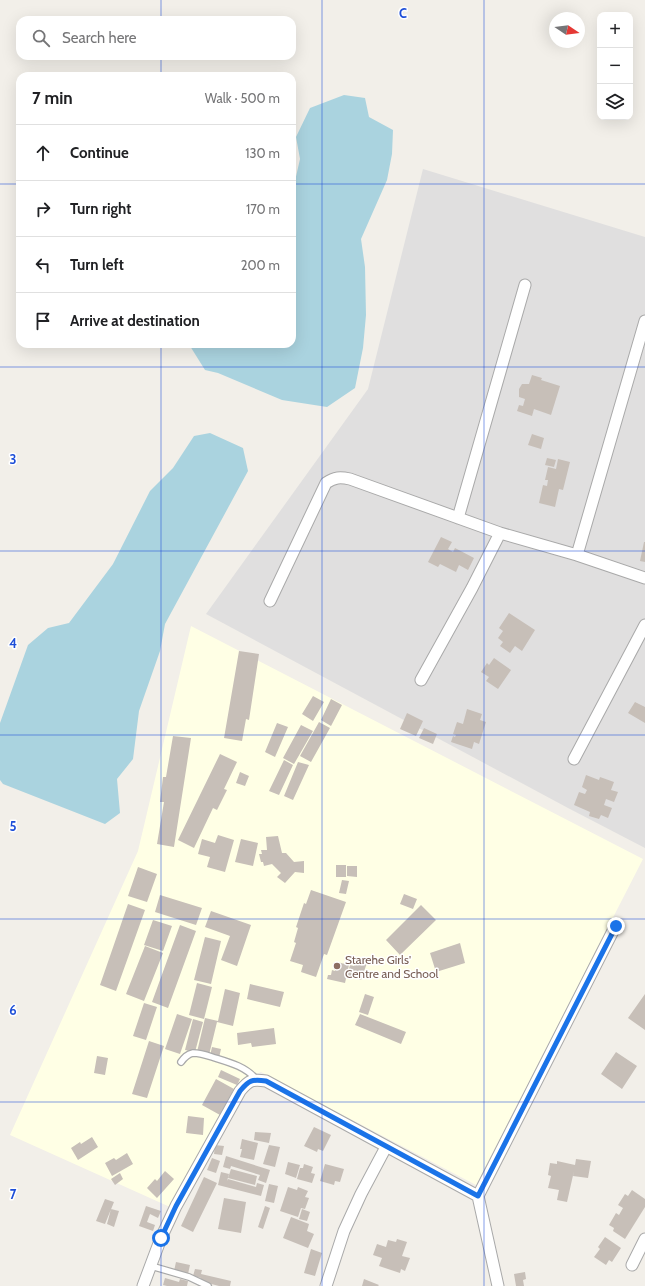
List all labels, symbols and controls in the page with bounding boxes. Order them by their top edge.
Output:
text: C [399,5,407,21]
north arrow [549,12,585,48]
map controls [597,12,633,120]
button: + [597,12,633,48]
search box [16,16,296,60]
icon: search [30,27,52,49]
text: Search here [62,29,137,47]
button: − [597,48,633,84]
button: layers [597,84,633,120]
text: 7 min [32,88,73,108]
text: Walk · 500 m [205,90,280,106]
icon: ahead [32,142,54,164]
text: Continue [70,144,129,162]
text: 130 m [245,145,280,161]
icon: right [32,198,54,220]
text: Turn right [70,200,131,218]
text: 170 m [246,201,280,217]
icon: left [32,254,54,276]
text: Turn left [70,256,124,274]
text: 200 m [241,257,280,273]
icon: arrive [32,310,54,332]
text: Arrive at destination [70,312,200,330]
text: 3 [9,451,17,467]
text: 4 [9,635,17,651]
text: 5 [10,818,17,834]
route end [607,917,625,935]
place label: Starehe Girls' Centre and School [345,952,438,981]
marker: Starehe Girls' Centre and School [332,961,342,971]
text: 6 [9,1002,17,1018]
text: 7 [10,1186,17,1202]
route start [152,1229,170,1247]

